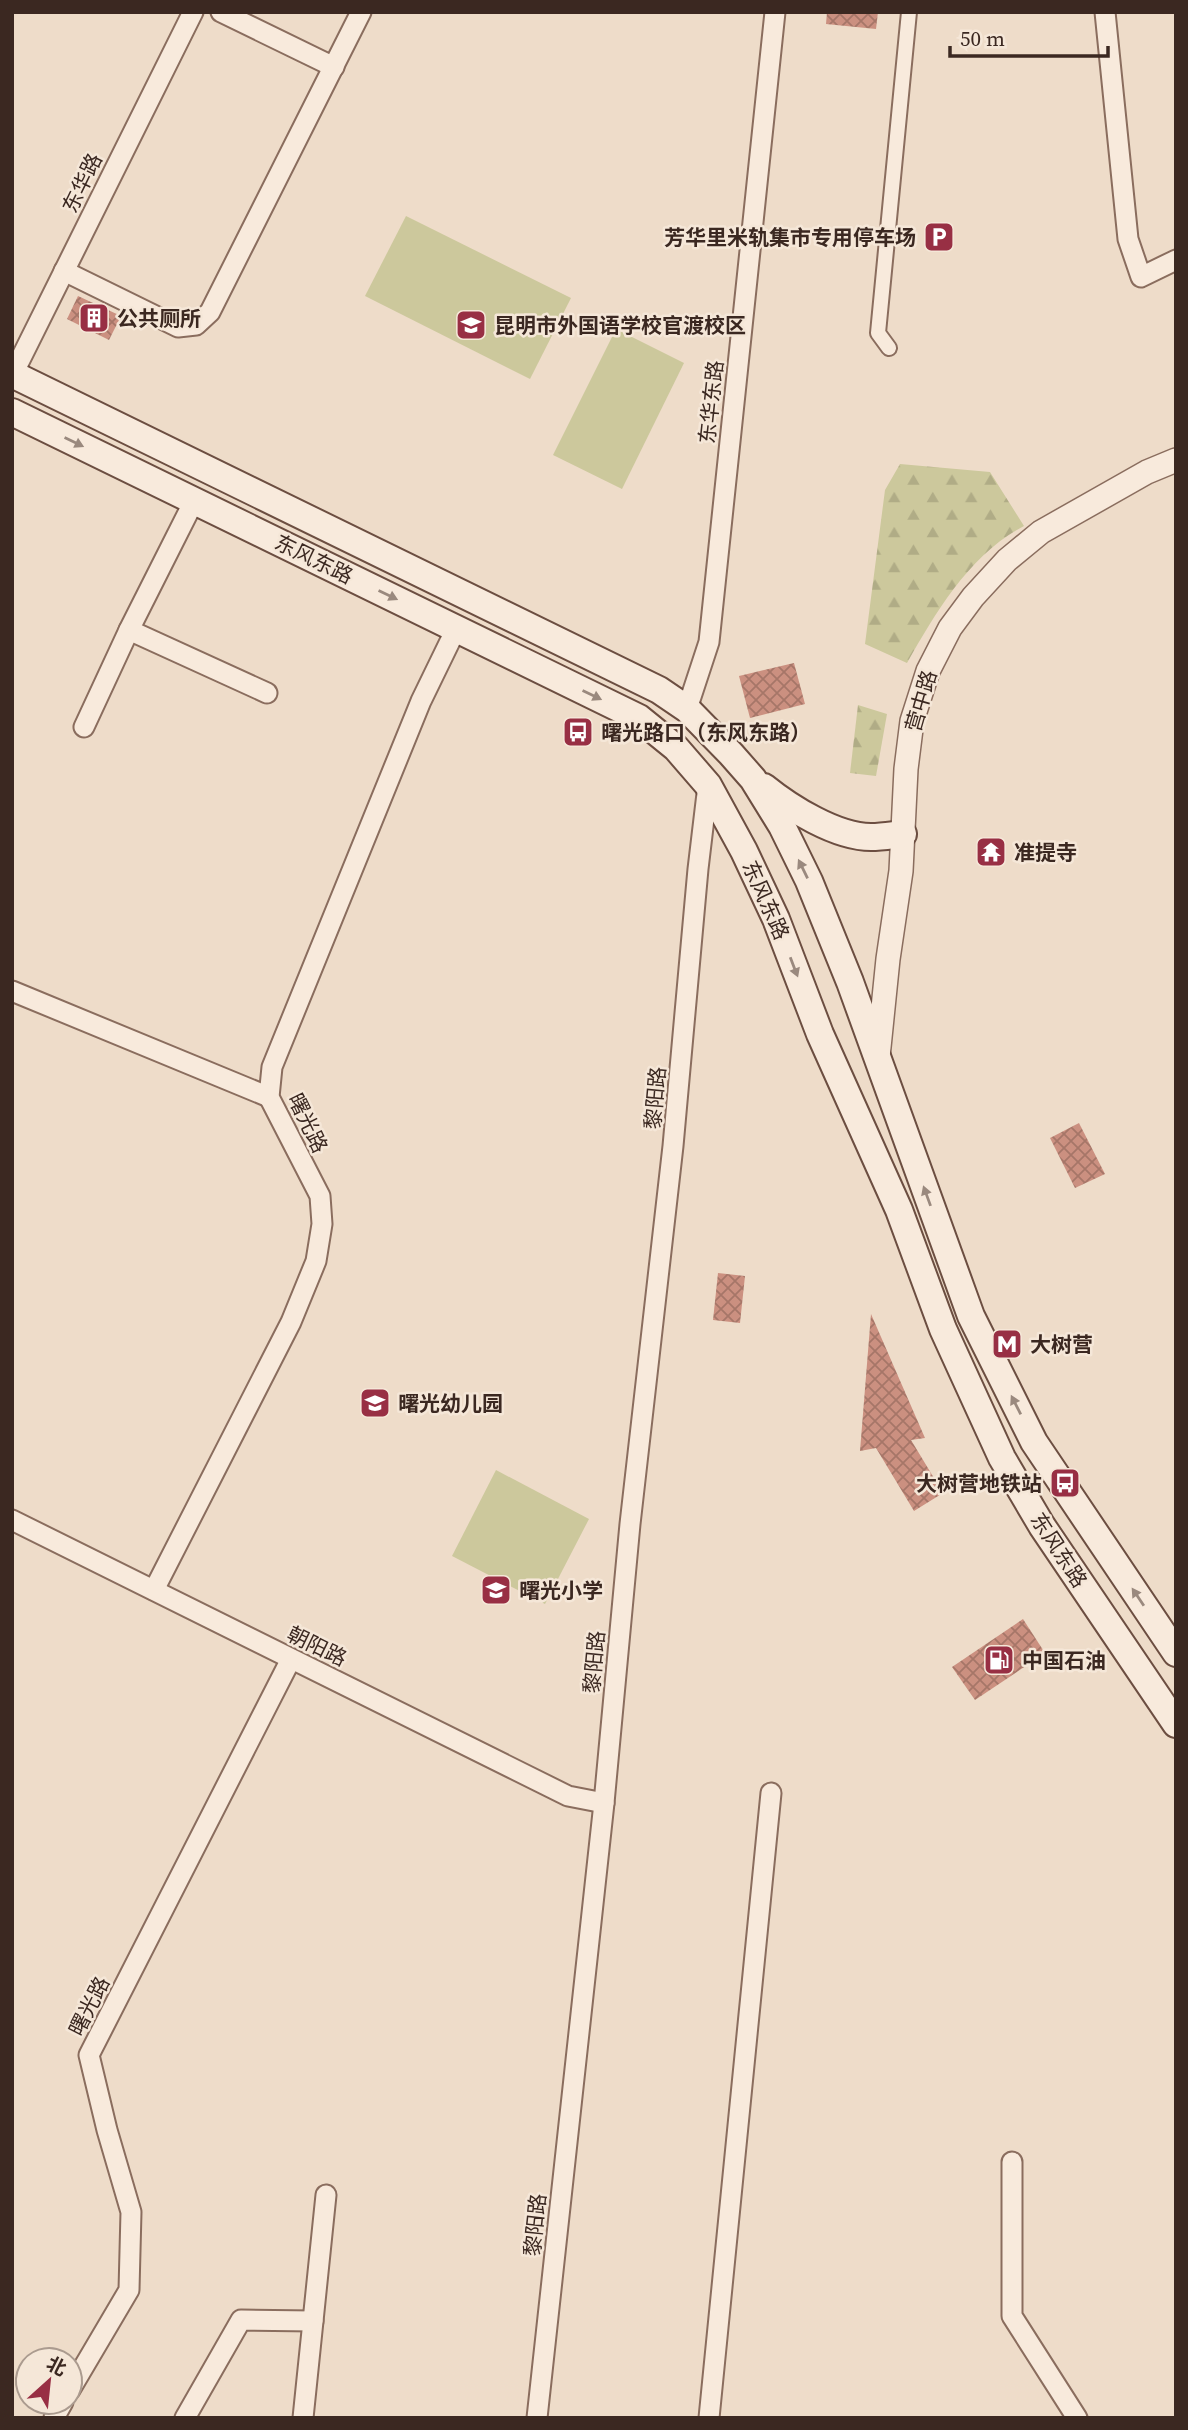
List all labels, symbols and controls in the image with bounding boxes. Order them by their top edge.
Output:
scale bar [950,14,1108,58]
text: 50 m [960,24,1005,53]
street label: 东华路 [55,148,109,218]
parking icon: 芳华里米轨集市专用停车场 [922,220,956,254]
place label: 芳华里米轨集市专用停车场 [664,223,916,252]
building icon: 公共厕所 [77,301,111,335]
place label: 公共厕所 [117,304,201,333]
school or university icon: 昆明市外国语学校官渡校区 [454,308,488,342]
place label: 昆明市外国语学校官渡校区 [494,311,746,340]
street label: 东华东路 [692,359,730,445]
one-way arrow [64,436,84,447]
street label: 东风东路 [270,528,358,590]
one-way arrow [378,589,398,600]
street label: 营中路 [898,667,944,735]
one-way arrow [582,690,602,701]
bus stop icon: 曙光路口（东风东路） [561,715,595,749]
place label: 曙光路口（东风东路） [601,718,811,747]
temple icon: 准提寺 [974,835,1008,869]
place label: 准提寺 [1014,838,1077,867]
street label: 东风东路 [736,856,796,944]
one-way arrow [798,859,809,879]
one-way arrow [789,956,800,977]
street label: 黎阳路 [638,1065,672,1131]
street label: 曙光路 [281,1088,335,1158]
one-way arrow [921,1186,932,1207]
metro station icon: 大树营 [990,1327,1024,1361]
place label: 大树营 [1030,1330,1093,1359]
school or university icon: 曙光幼儿园 [358,1386,392,1420]
place label: 曙光幼儿园 [398,1389,503,1418]
one-way arrow [1010,1395,1021,1415]
bus stop icon: 大树营地铁站 [1048,1466,1082,1500]
place label: 大树营地铁站 [916,1469,1042,1498]
street label: 东风东路 [1024,1507,1094,1593]
school or university icon: 曙光小学 [479,1573,513,1607]
place label: 曙光小学 [519,1576,603,1605]
one-way arrow [1131,1588,1145,1606]
street label: 朝阳路 [282,1619,352,1673]
street label: 黎阳路 [577,1629,611,1695]
fuel station icon: 中国石油 [982,1643,1016,1677]
place label: 中国石油 [1022,1646,1106,1675]
street label: 曙光路 [62,1971,116,2041]
street label: 黎阳路 [517,2192,553,2258]
north arrow [14,2346,84,2416]
text: 北 [42,2350,71,2382]

